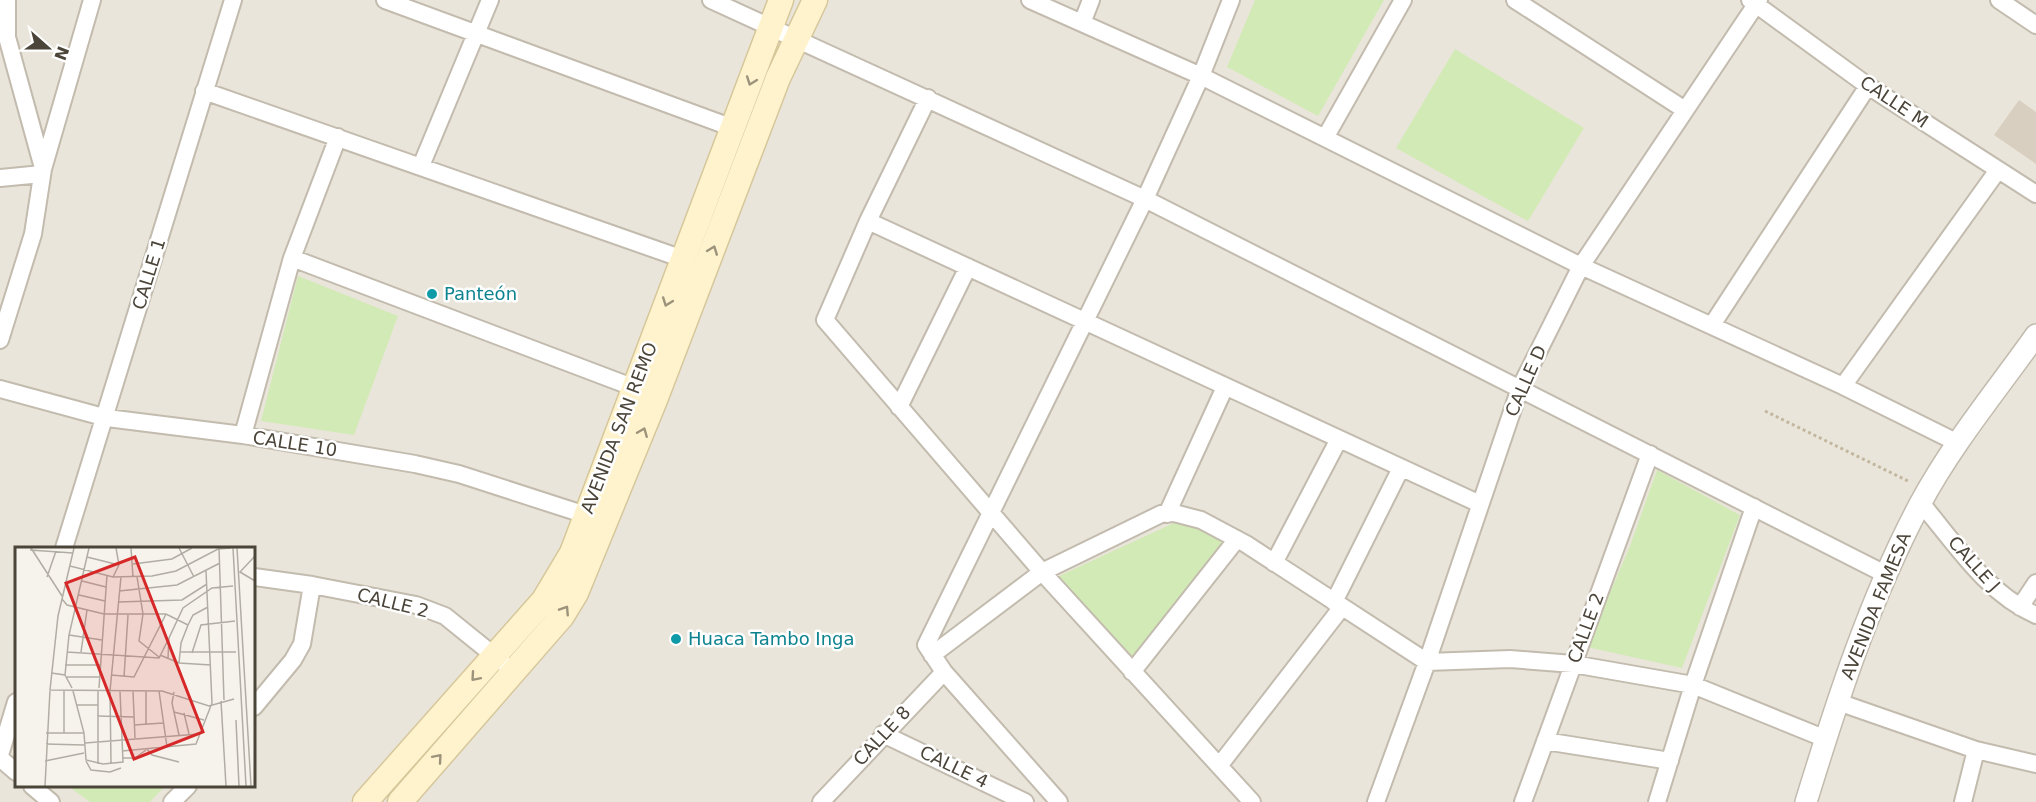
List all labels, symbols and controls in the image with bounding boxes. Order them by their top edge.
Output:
north arrow [18,18,78,78]
text: N [50,44,73,63]
street label: CALLE M [1856,71,1932,132]
one-way arrow [745,75,758,85]
street label: CALLE 1 [128,236,169,312]
one-way arrow [705,245,718,256]
place label: Panteón [444,283,517,304]
marker: Panteón [425,287,439,301]
one-way arrow [662,296,674,307]
street label: AVENIDA SAN REMO [576,339,661,517]
street label: CALLE D [1501,342,1551,420]
street label: CALLE 10 [251,426,339,461]
one-way arrow [636,427,648,438]
street label: AVENIDA FAMESA [1836,528,1915,683]
street label: CALLE J [1944,532,2005,596]
inset map [15,547,255,787]
street label: CALLE 2 [355,583,431,622]
street label: CALLE 2 [1563,590,1608,666]
one-way arrow [558,606,569,617]
place label: Huaca Tambo Inga [688,628,855,649]
marker: Huaca Tambo Inga [669,632,683,646]
one-way arrow [471,670,482,681]
street label: CALLE 8 [849,702,914,770]
street label: CALLE 4 [917,741,992,792]
one-way arrow [431,754,442,765]

